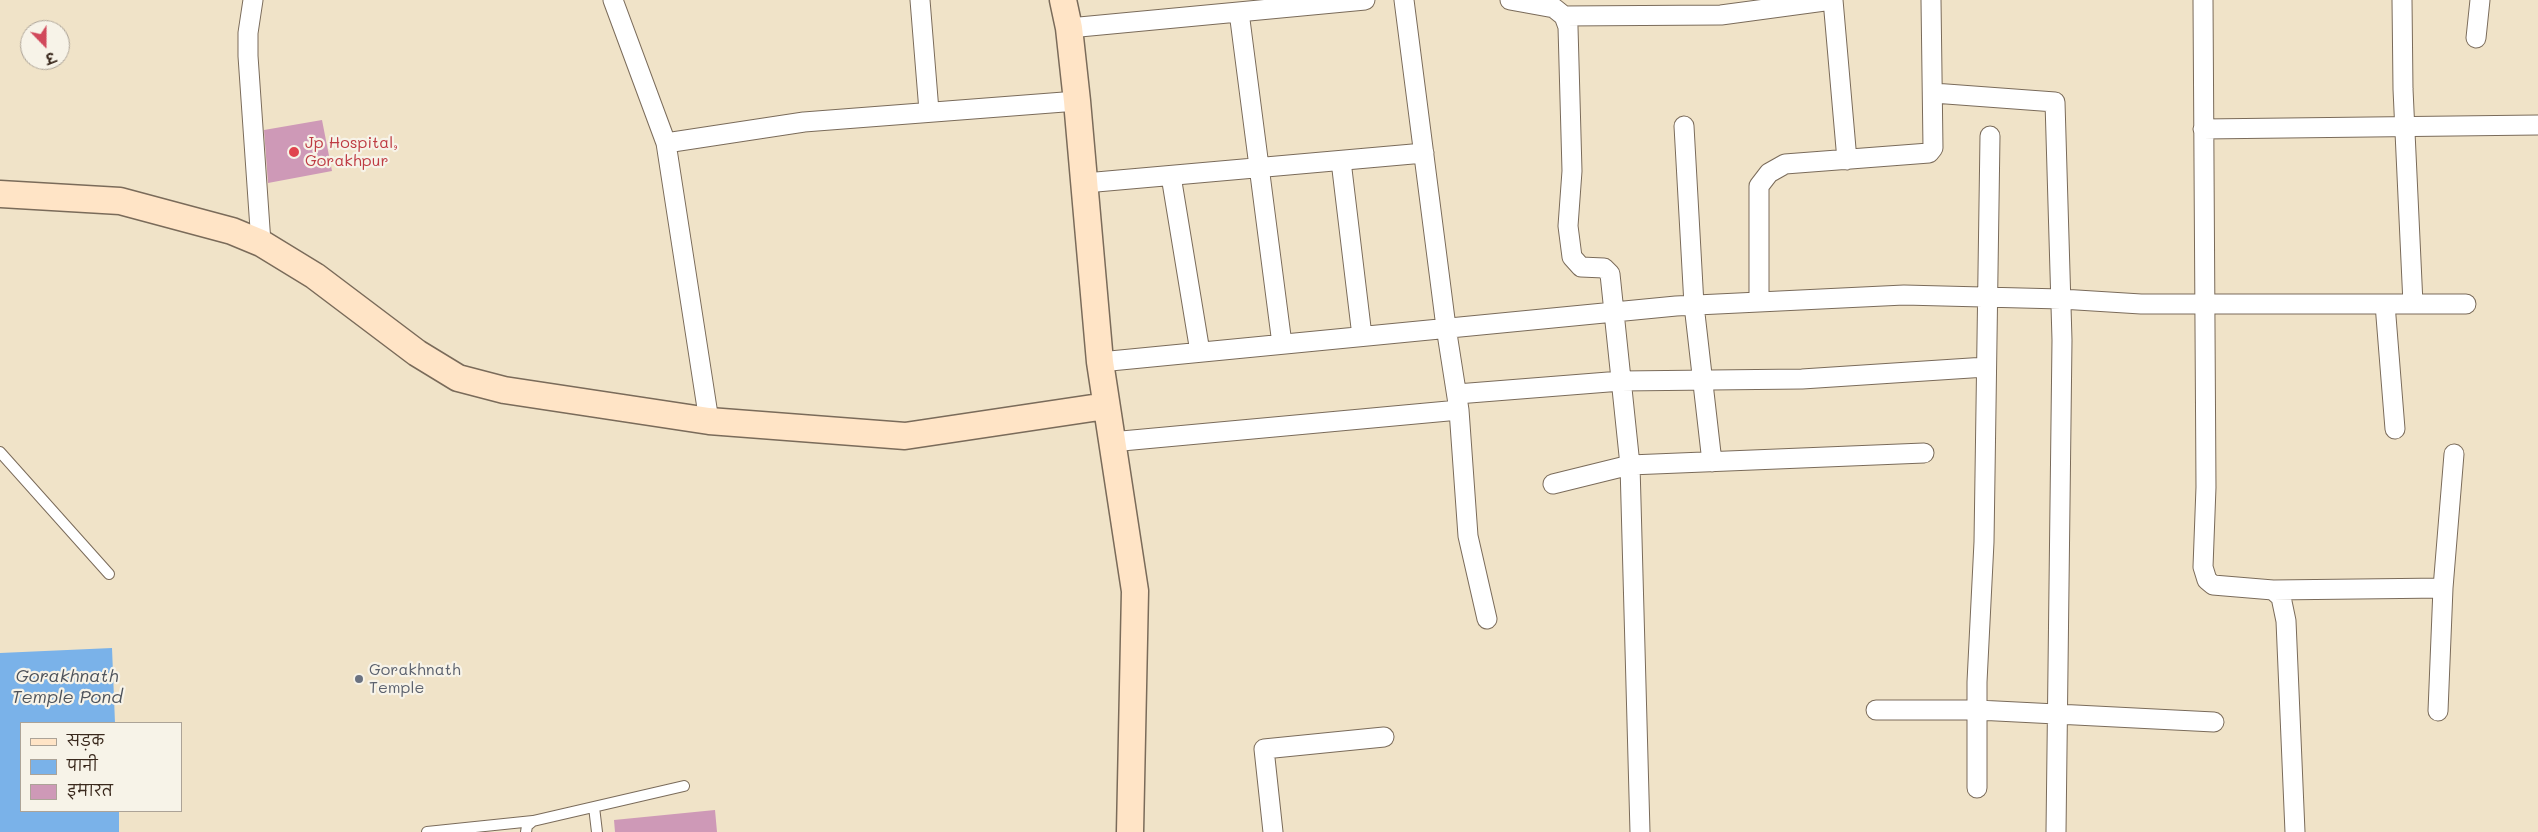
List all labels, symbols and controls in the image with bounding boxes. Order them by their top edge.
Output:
north arrow [20,20,70,70]
text: उ [43,48,58,69]
place label: Jp Hospital, Gorakhpur [305,133,398,171]
marker: Jp Hospital, Gorakhpur [287,145,301,159]
place label: Gorakhnath Temple [369,660,461,698]
water label: Gorakhnath Temple Pond [11,665,123,708]
marker: Gorakhnath Temple [353,673,365,685]
legend [20,722,182,812]
text: सड़क [67,730,104,750]
text: पानी [67,755,98,775]
text: इमारत [67,780,113,800]

